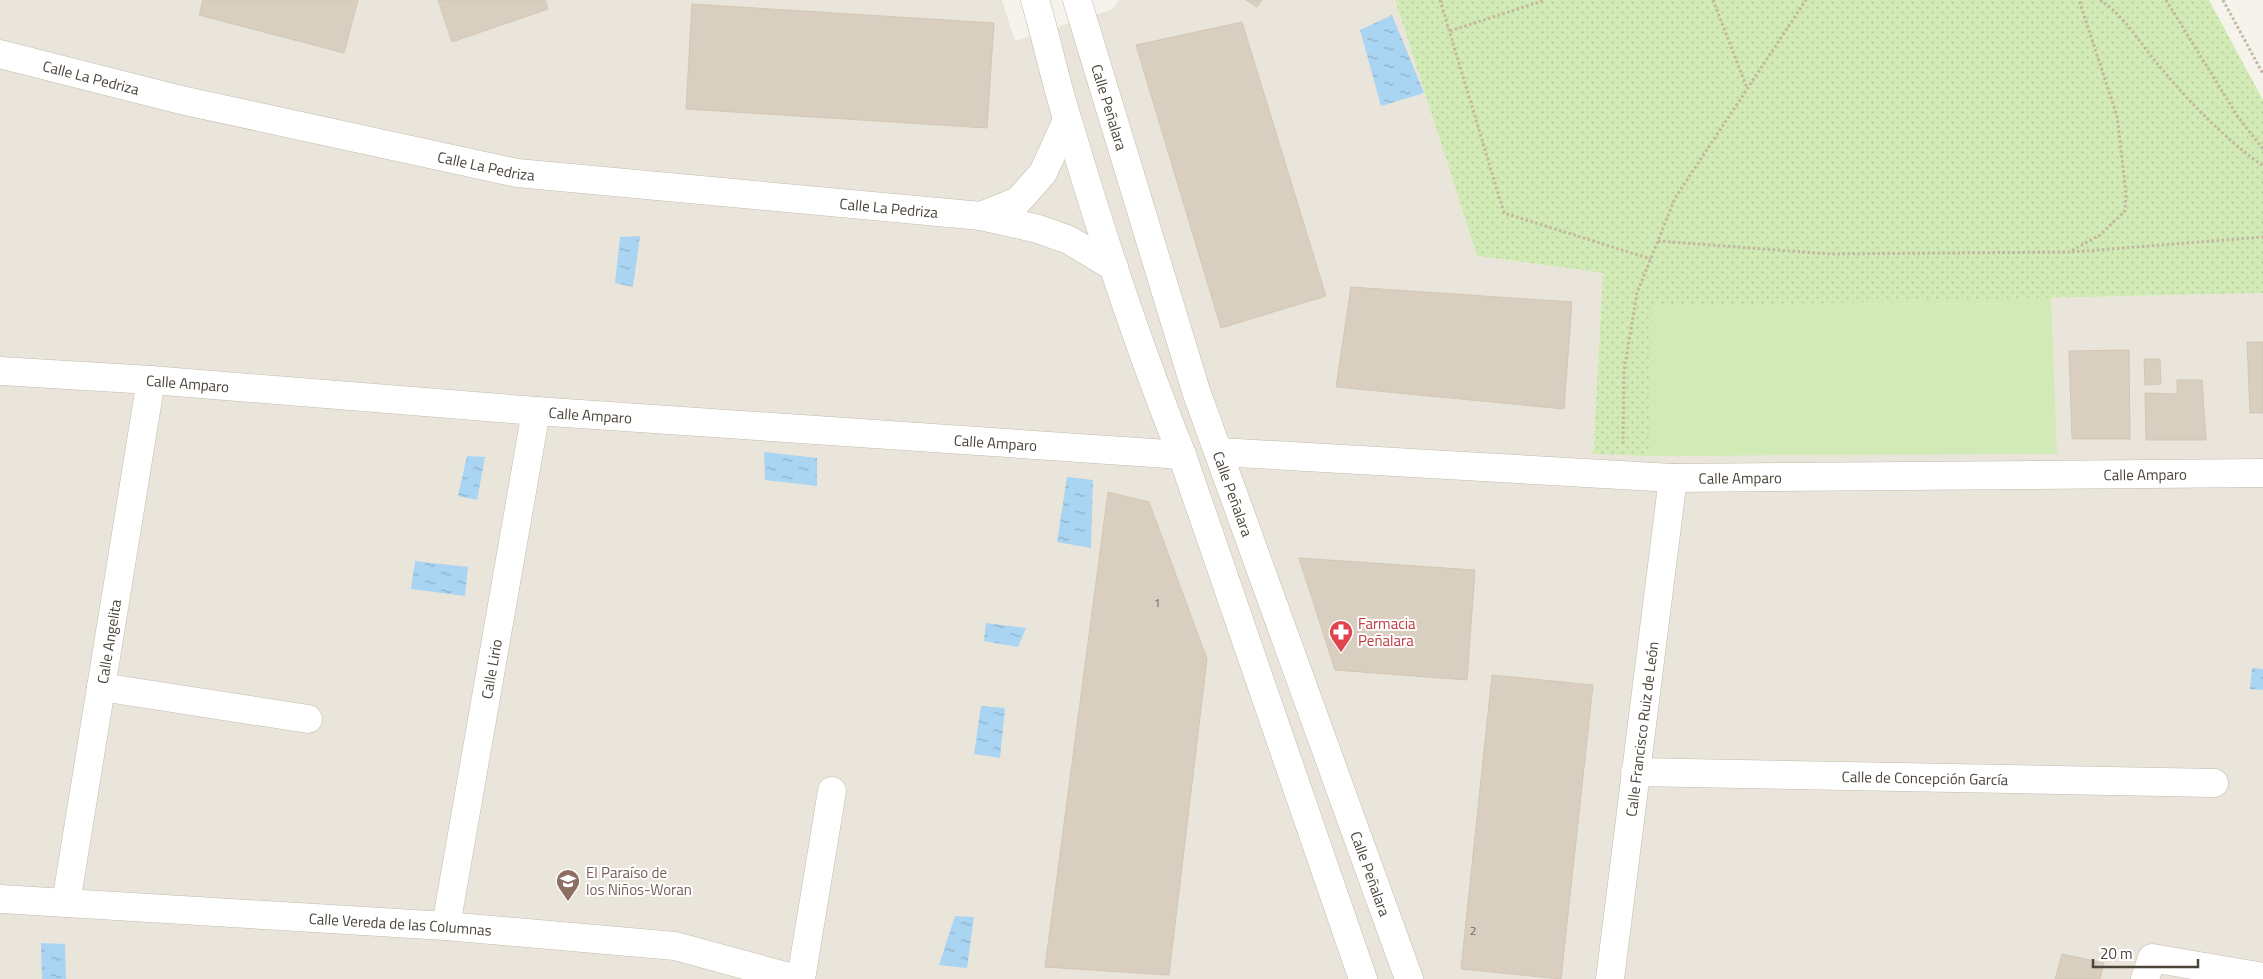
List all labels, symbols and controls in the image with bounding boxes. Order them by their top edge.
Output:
street label: Calle La Pedriza [40,54,142,101]
street label: Calle Peñalara [1086,61,1134,154]
street label: Calle La Pedriza [435,145,536,186]
street label: Calle La Pedriza [839,191,940,224]
street label: Calle Amparo [145,368,230,398]
street label: Calle Amparo [548,400,633,429]
street label: Calle Amparo [953,428,1038,457]
street label: Calle Peñalara [1207,448,1259,540]
street label: Calle Amparo [2103,462,2187,486]
street label: Calle Amparo [1698,466,1782,489]
house number: 1 [1154,593,1160,612]
street label: Calle Angelita [90,597,127,685]
place label: Farmacia Peñalara [1358,612,1416,652]
pharmacy icon: Farmacia Peñalara [1328,619,1354,653]
street label: Calle Lirio [474,637,507,701]
street label: Calle Francisco Ruiz de León [1619,640,1664,818]
street label: Calle de Concepción García [1841,764,2009,791]
street label: Calle Peñalara [1345,828,1397,920]
place label: El Paraíso de los Niños-Woran [586,861,692,901]
school or university icon: El Paraíso de los Niños-Woran [555,868,581,902]
street label: Calle Vereda de las Columnas [308,906,493,941]
house number: 2 [1470,921,1476,940]
scale bar [2093,936,2198,968]
text: 20 m [2100,942,2133,965]

